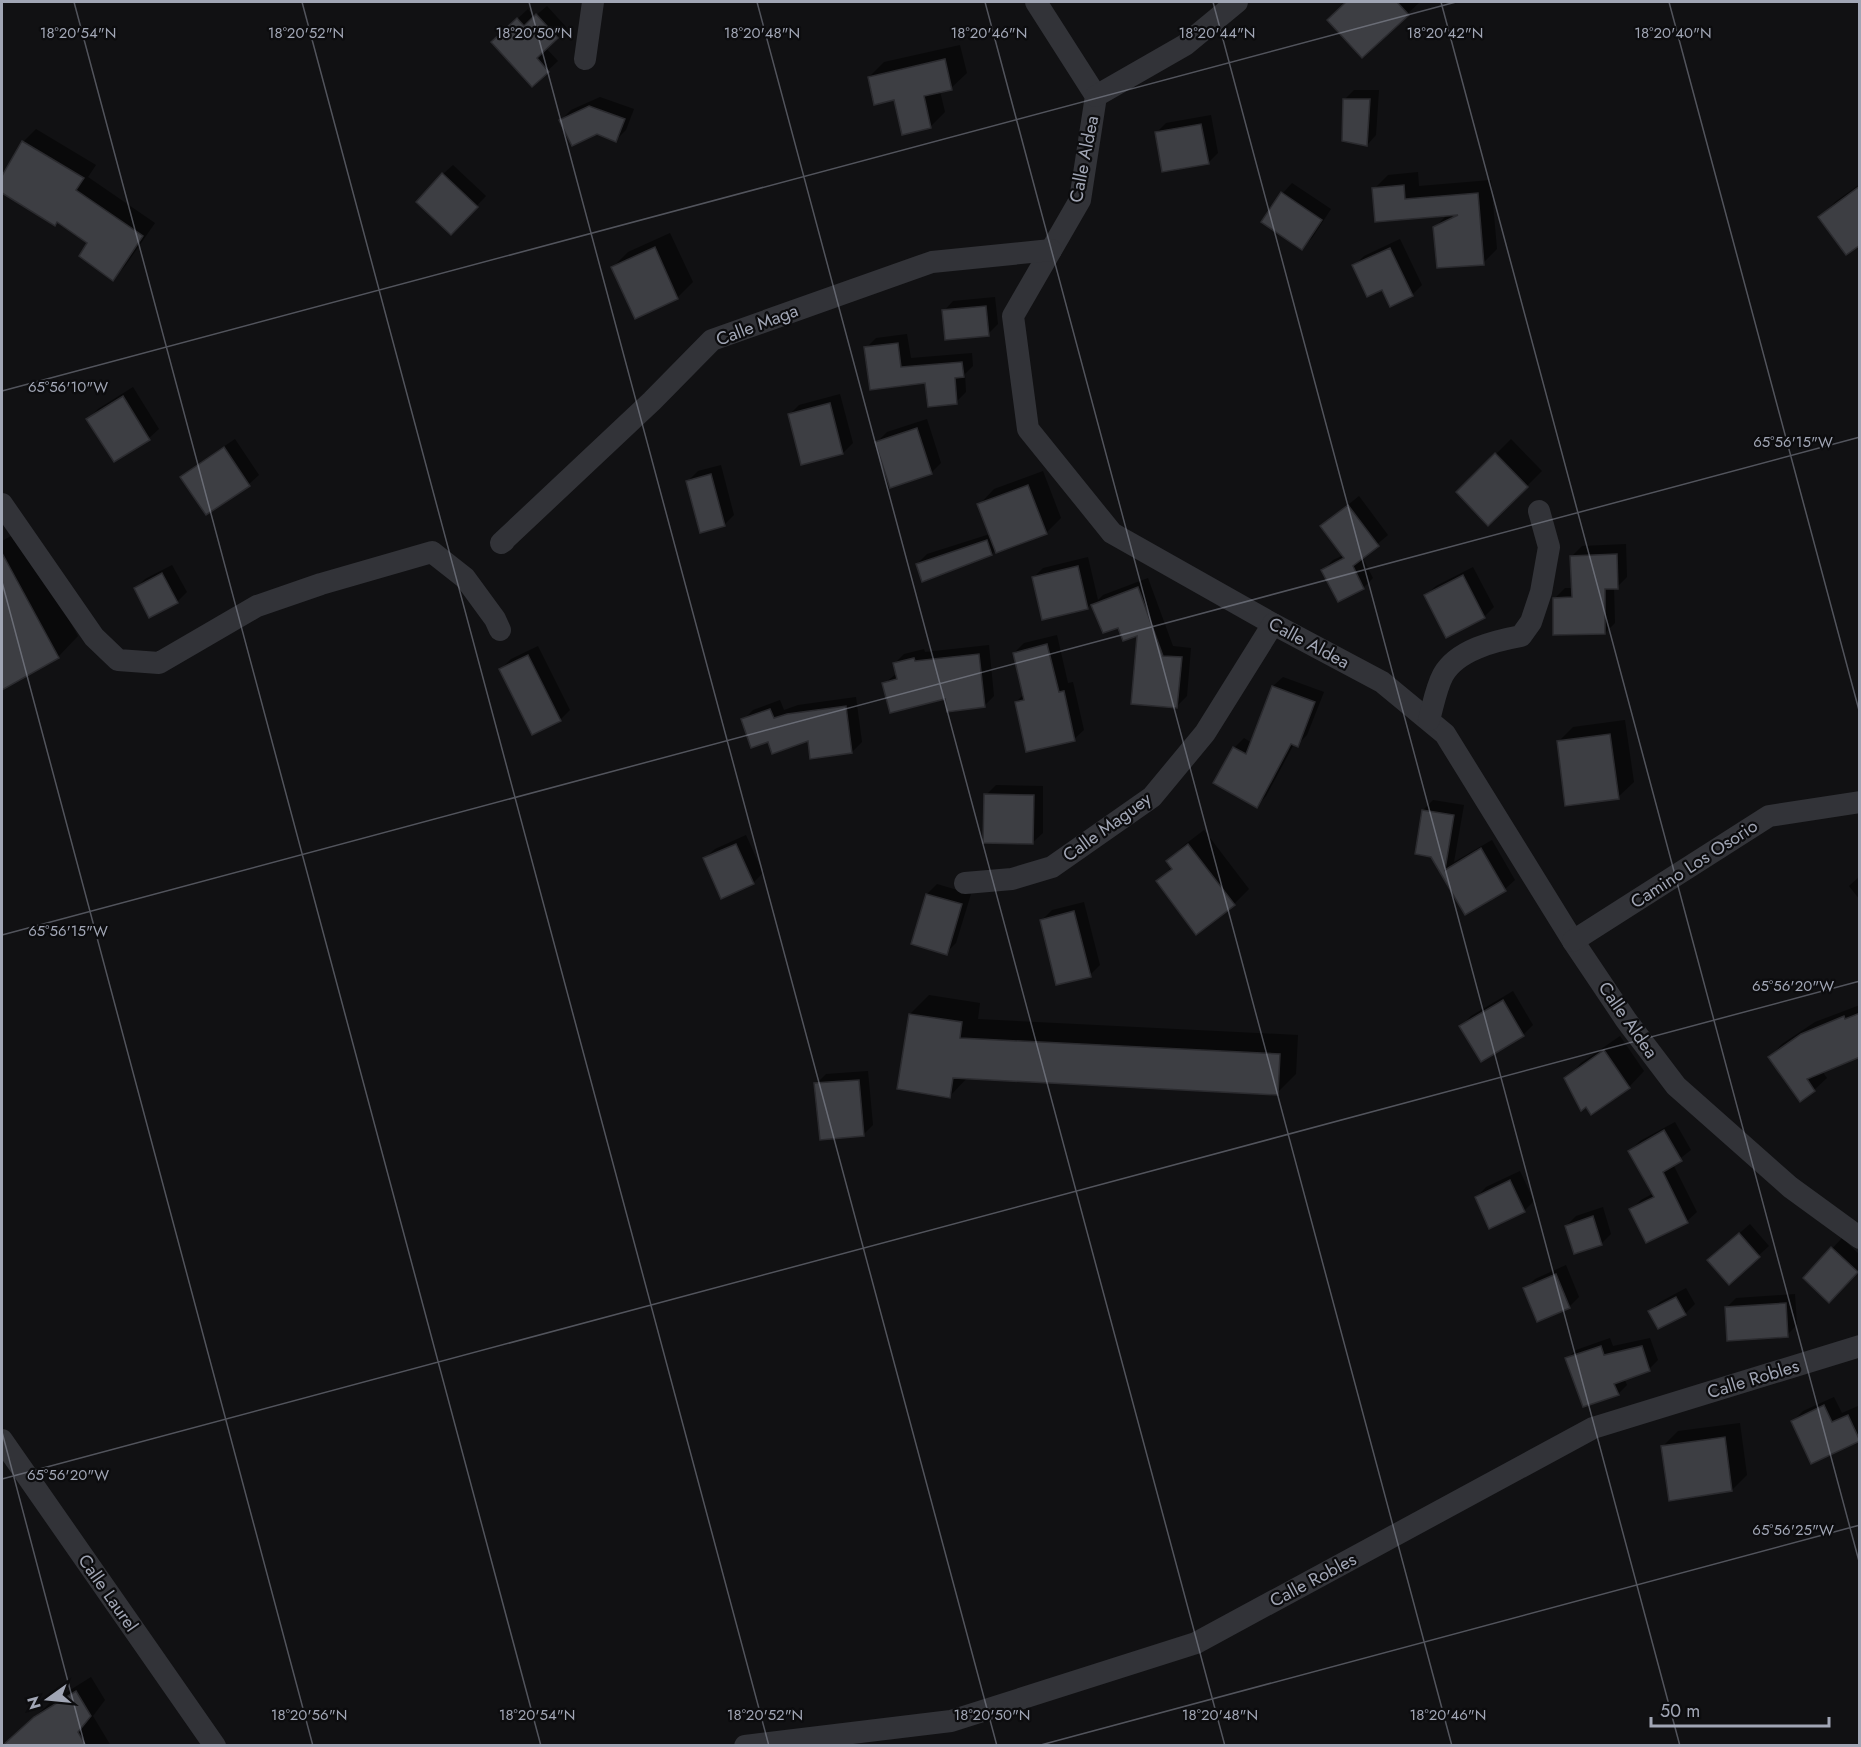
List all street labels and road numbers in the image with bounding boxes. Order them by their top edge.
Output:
street label: Calle Aldea [1063,113,1105,205]
street label: Calle Maga [712,297,802,353]
street label: Calle Aldea [1264,611,1354,675]
street label: Calle Maguey [1057,786,1157,868]
street label: Camino Los Osorio [1625,813,1763,915]
street label: Calle Aldea [1592,976,1664,1064]
street label: Calle Robles [1704,1353,1802,1405]
street label: Calle Robles [1265,1546,1361,1614]
street label: Calle Laurel [72,1549,144,1637]

